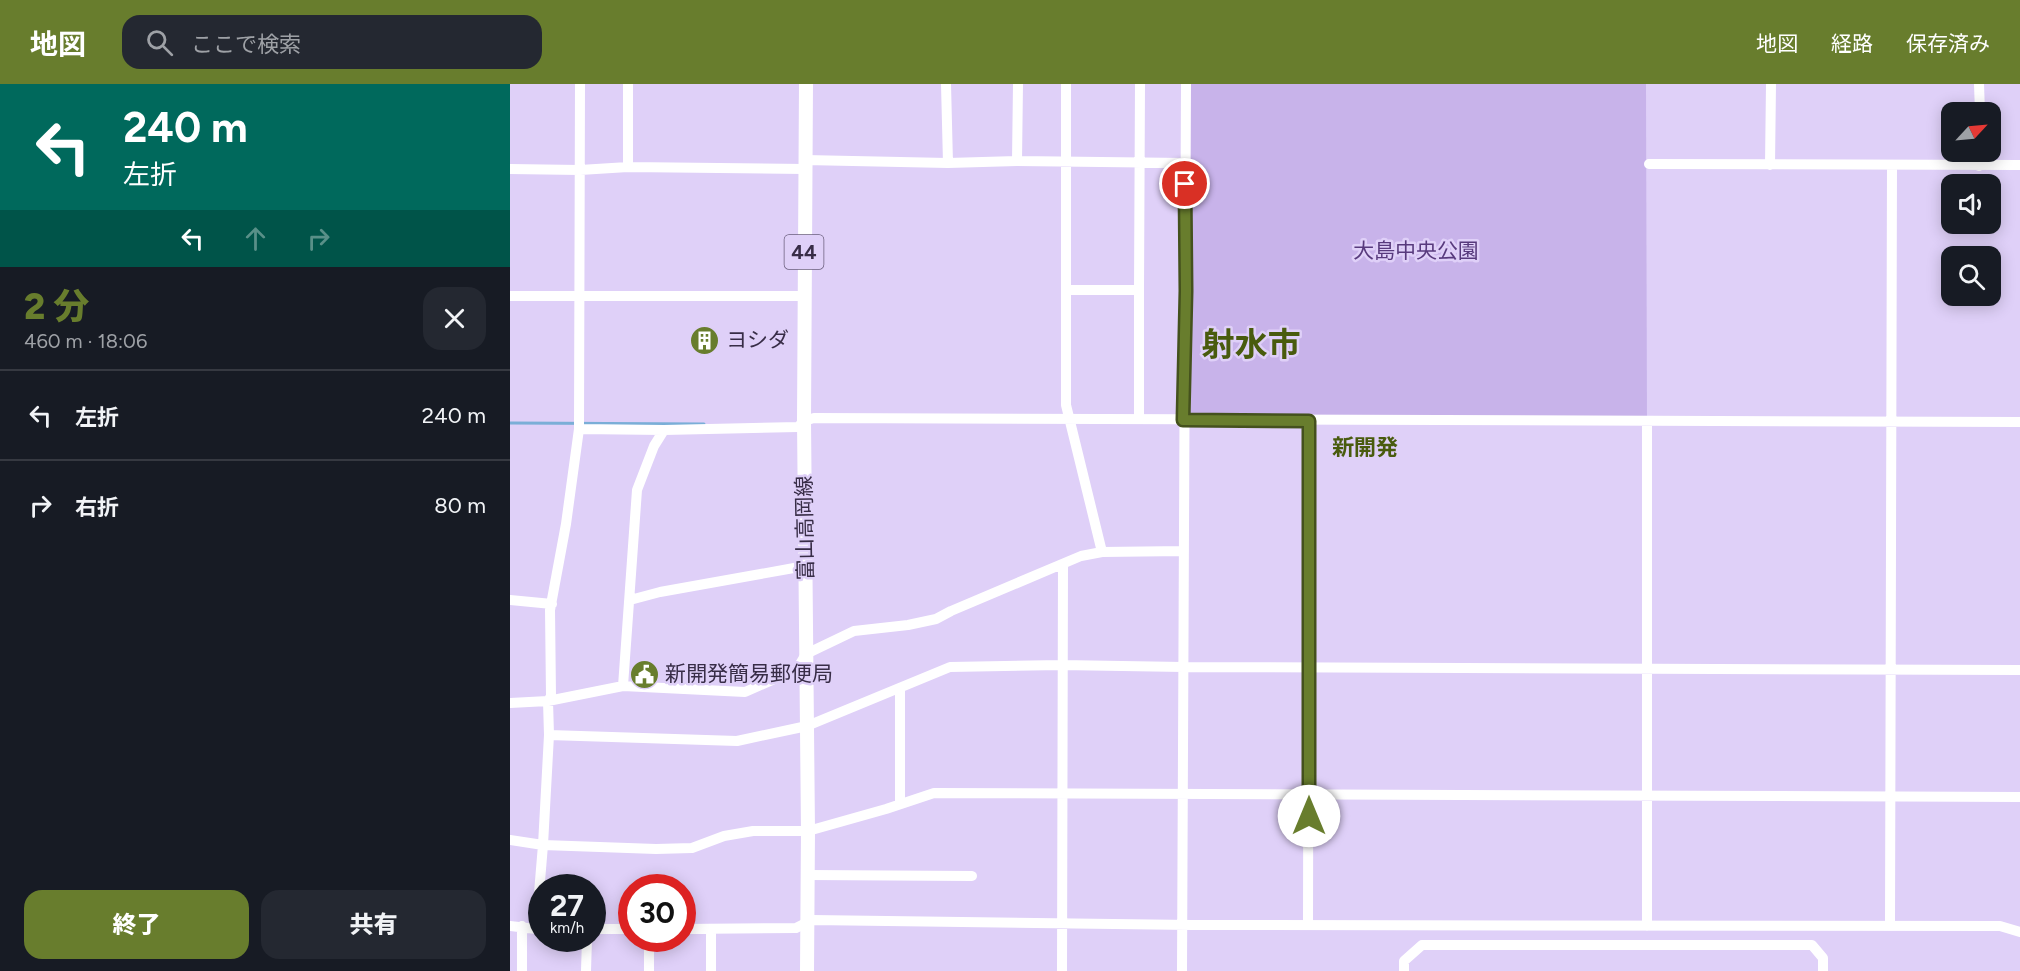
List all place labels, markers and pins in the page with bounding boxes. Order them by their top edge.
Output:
pin [1159,158,1210,209]
building icon: ヨシダ [689,324,721,356]
place label: ヨシダ [726,327,789,352]
public building icon: 新開発簡易郵便局 [628,658,660,690]
place label: 新開発簡易郵便局 [665,661,833,686]

